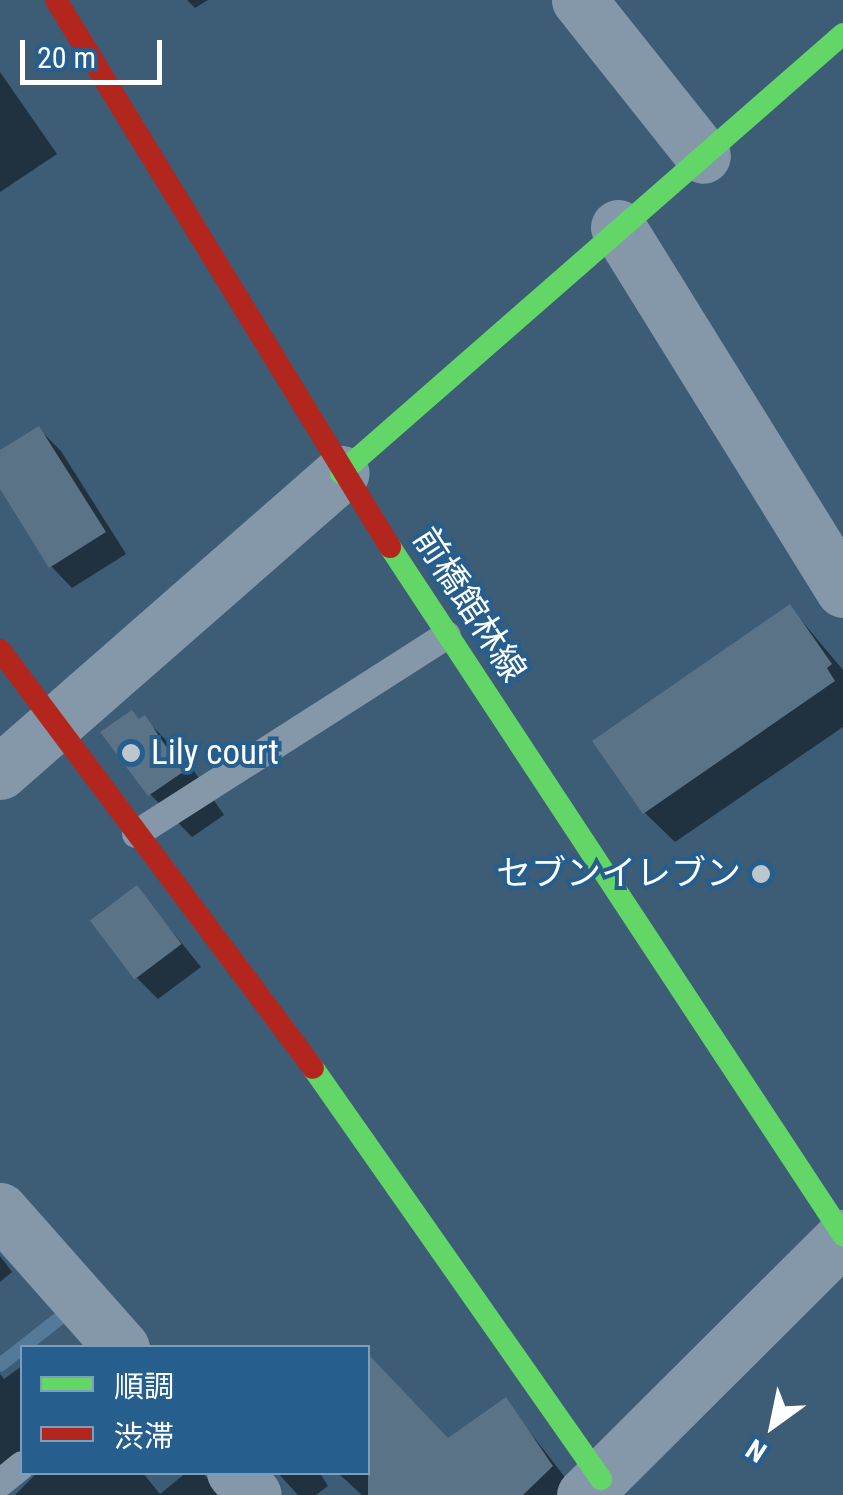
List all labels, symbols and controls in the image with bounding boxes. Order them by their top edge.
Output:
scale bar [25,20,168,82]
text: 20 m [37,40,96,75]
street label: 前橋館林線 [404,520,534,690]
place label: Lily court [151,732,279,774]
marker: Lily court [120,742,142,764]
place label: セブンイレブン [496,853,741,895]
marker: セブンイレブン [750,863,772,885]
legend [20,1345,370,1475]
text: 順調 [114,1369,174,1404]
north arrow [723,1375,823,1475]
text: 渋滞 [114,1419,174,1454]
text: N [740,1432,773,1469]

